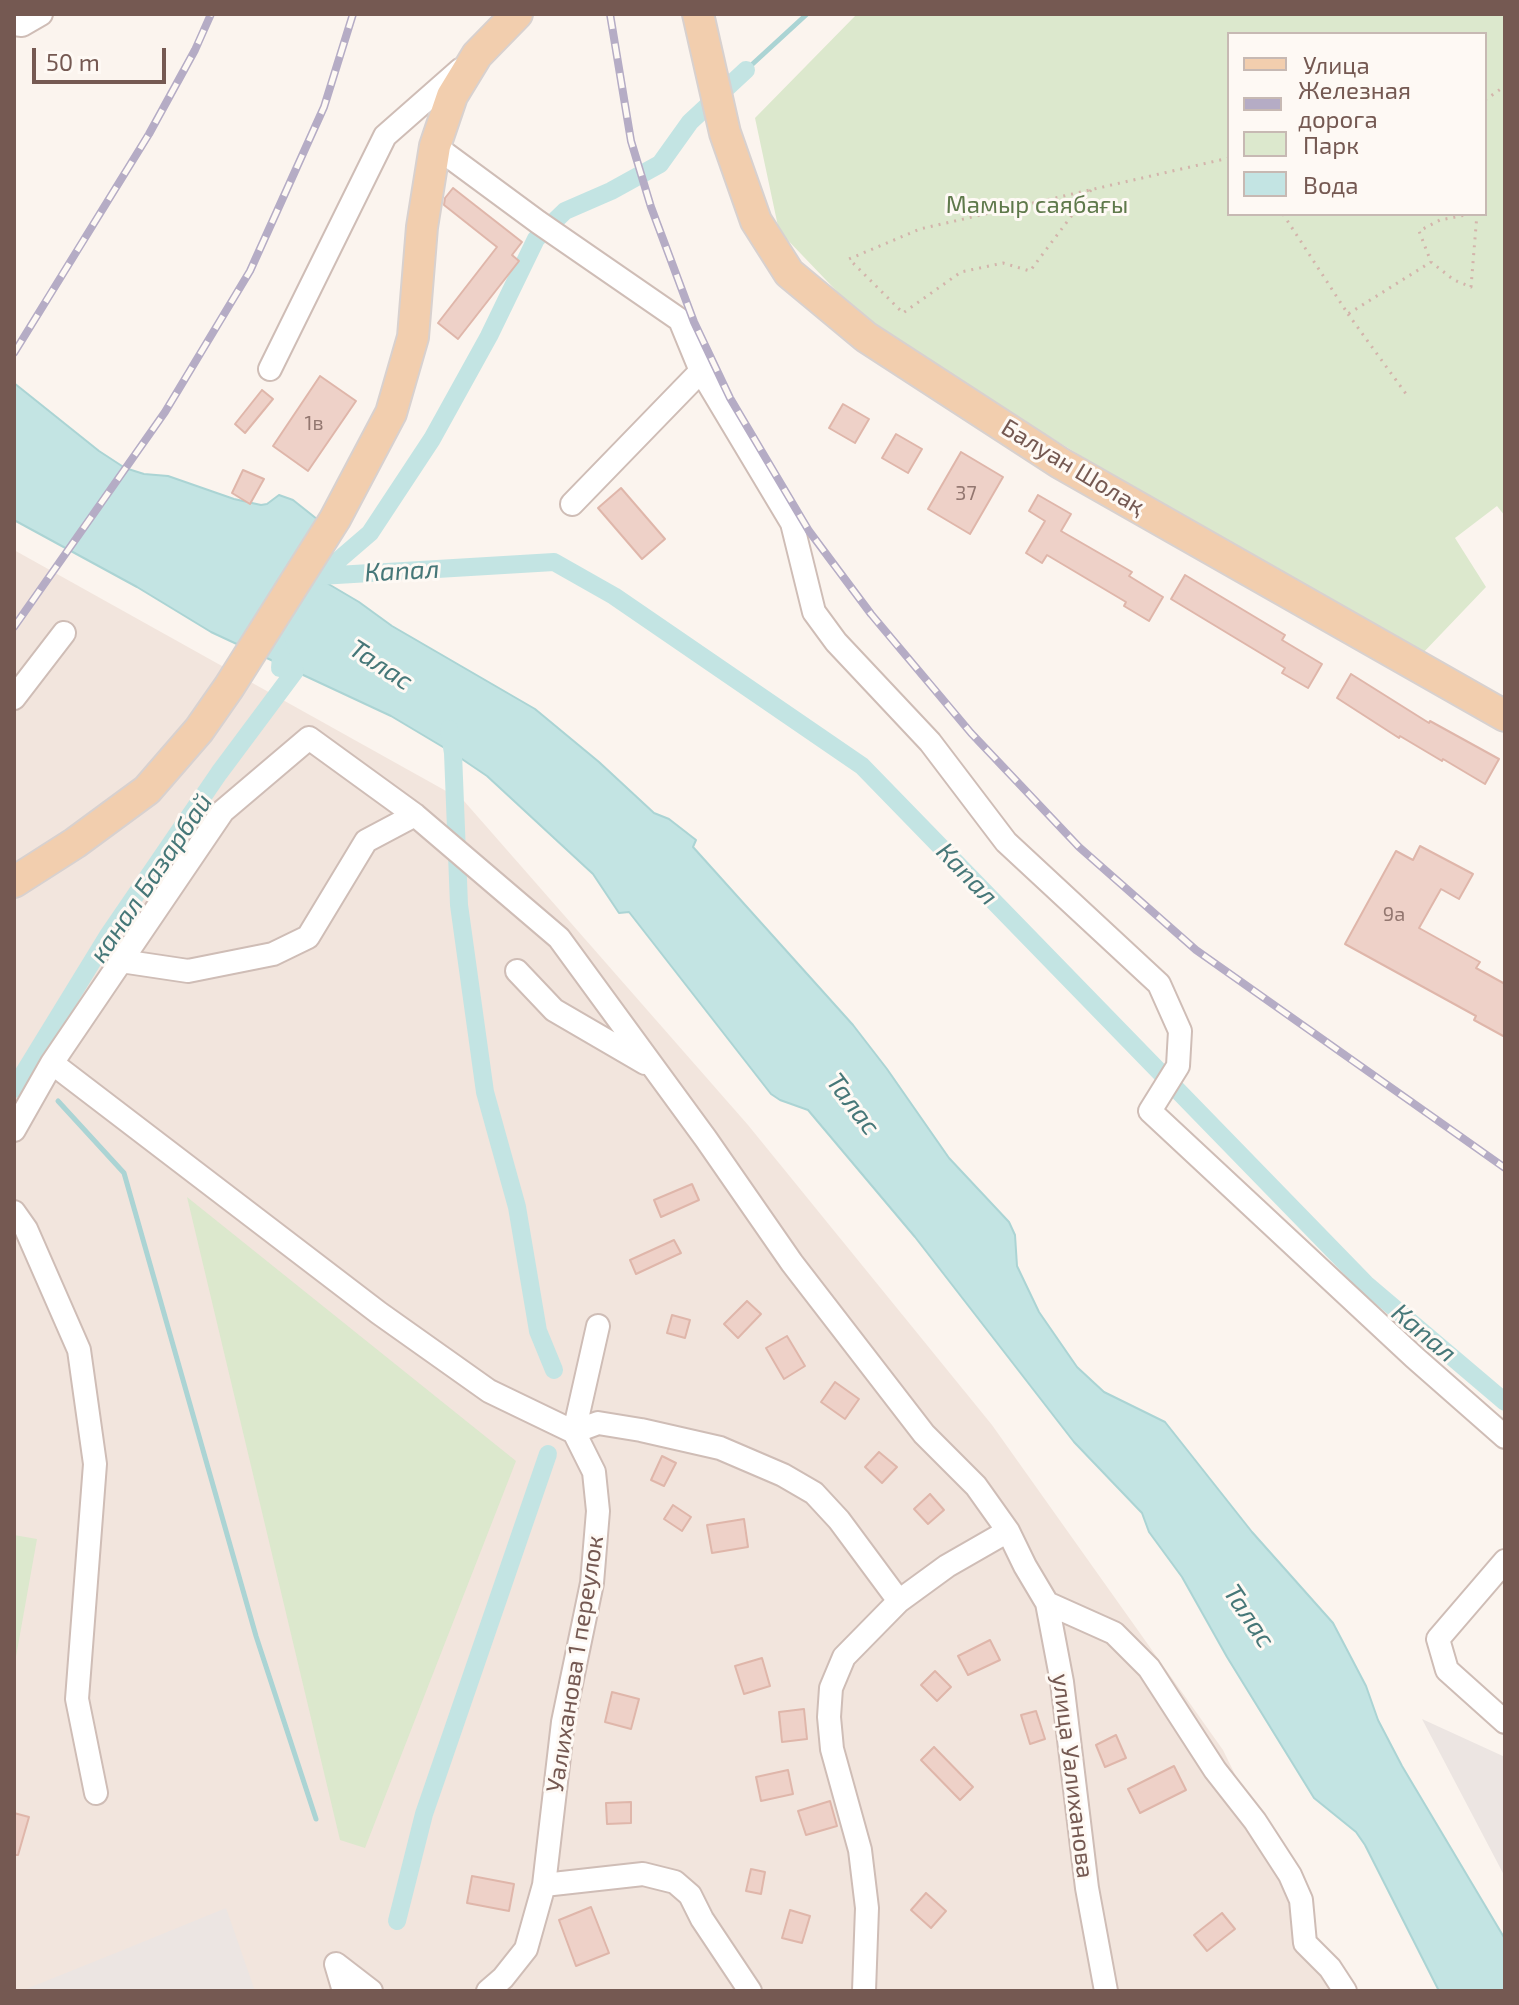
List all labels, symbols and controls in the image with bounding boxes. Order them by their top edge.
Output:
scale bar [36,32,170,82]
legend [1227,32,1487,216]
text: 50 m [46,47,100,76]
text: Улица [1303,50,1370,79]
text: Железная дорога [1298,75,1411,133]
text: Парк [1303,130,1359,159]
text: Вода [1303,170,1359,199]
park label: Мамыр саябағы [946,191,1128,219]
house number: 1в [304,411,324,435]
street label: Балуан Шолақ [996,413,1150,521]
house number: 37 [955,481,977,505]
water label: Капал [364,553,440,589]
water label: Талас [343,633,419,697]
water label: канал Базарбай [83,788,219,968]
water label: Капал [930,836,1004,912]
house number: 9а [1383,902,1405,926]
water label: Талас [820,1067,886,1141]
water label: Капал [1385,1297,1463,1369]
street label: Уалиханова 1 переулок [540,1534,610,1794]
water label: Талас [1217,1578,1281,1654]
street label: улица Уалиханова [1046,1672,1100,1880]

